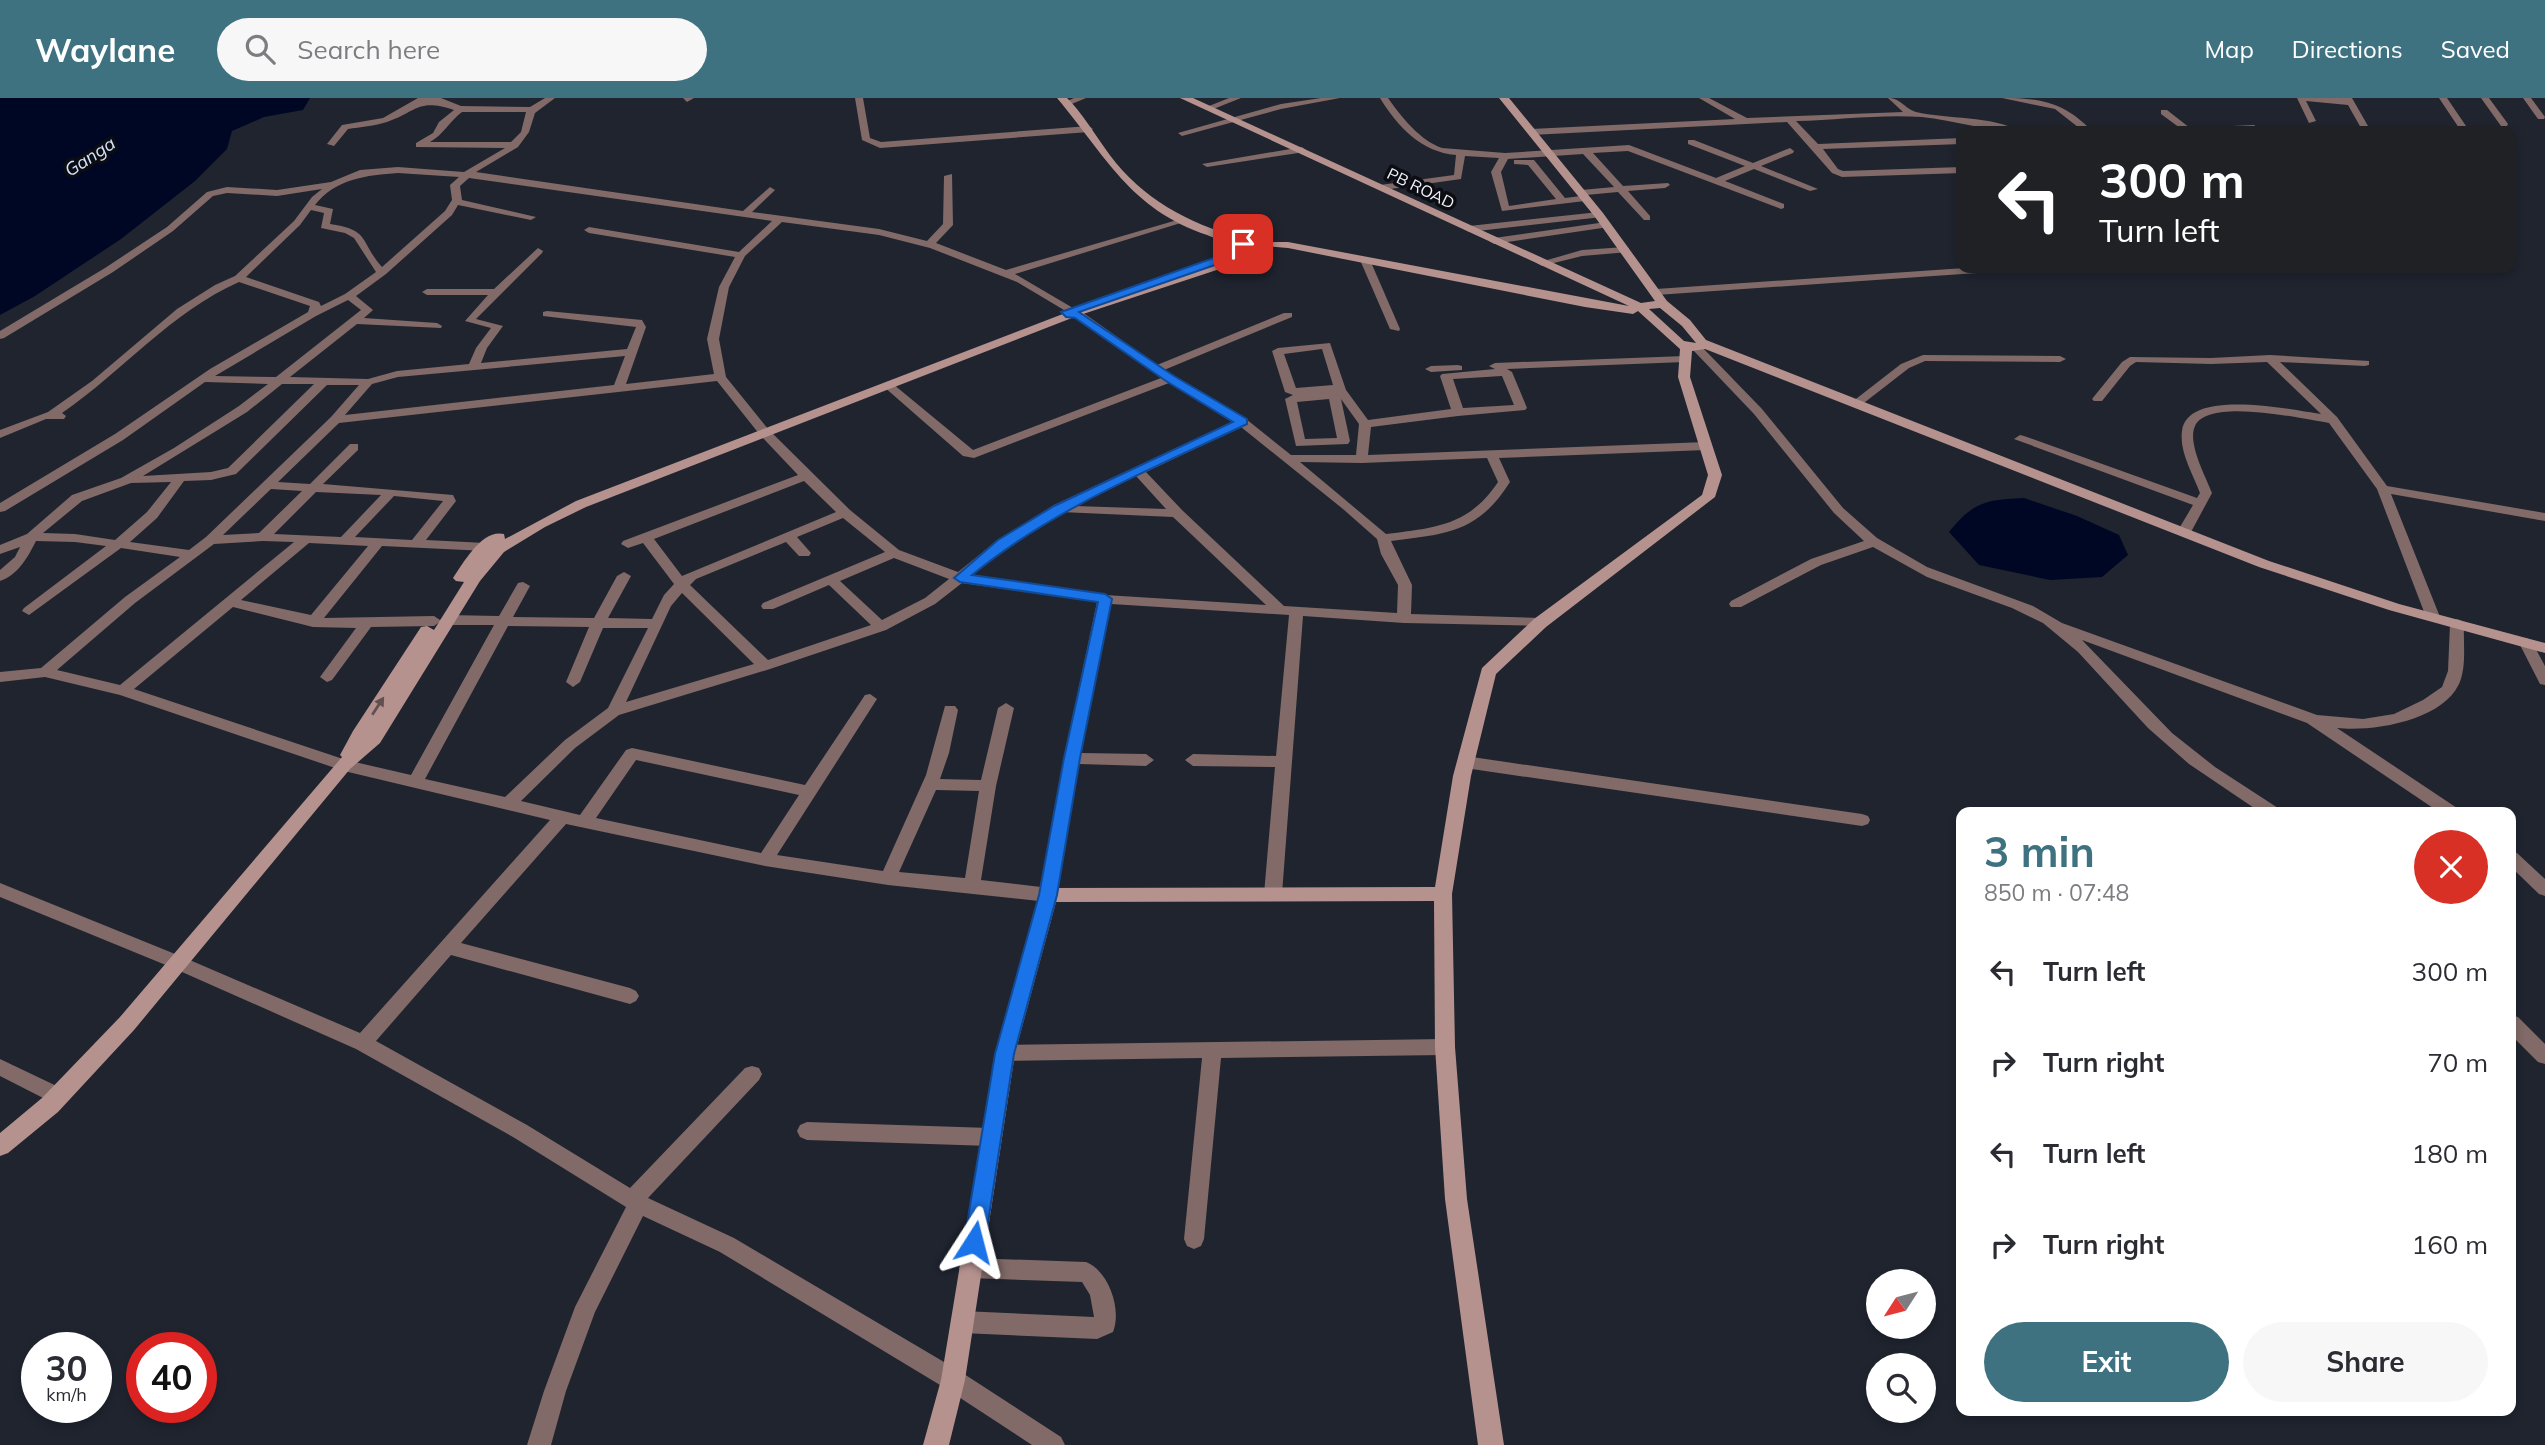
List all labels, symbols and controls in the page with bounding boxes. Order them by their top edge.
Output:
search box [217,18,707,81]
text: Waylane [35,29,175,70]
icon: search [241,30,279,68]
text: Search here [297,33,440,66]
text: Map [2204,34,2254,64]
text: Directions [2292,34,2403,64]
text: Saved [2441,34,2510,64]
water label: Ganga [60,132,120,182]
text: 300 m [2099,149,2245,210]
icon: left [1984,154,2075,245]
street label: PB ROAD [1384,163,1458,213]
text: Turn left [2099,210,2219,250]
pin [1213,214,1273,274]
icon: arrive [1224,225,1262,263]
one-way arrow [372,696,385,715]
text: 3 min [1984,825,2095,878]
button: close [2414,830,2488,904]
text: 850 m · 07:48 [1984,878,2129,907]
icon: left [1984,953,2022,991]
text: Turn left [2043,955,2145,988]
text: 300 m [2412,955,2488,988]
icon: right [1984,1044,2022,1082]
text: Turn right [2043,1046,2164,1079]
text: 70 m [2427,1046,2488,1079]
icon: left [1984,1135,2022,1173]
text: Turn left [2043,1137,2145,1170]
text: 180 m [2412,1137,2488,1170]
position arrow [937,1205,1011,1279]
icon: right [1984,1226,2022,1264]
text: Turn right [2043,1228,2164,1261]
text: 160 m [2412,1228,2488,1261]
north arrow [1866,1269,1936,1339]
map controls [1866,1269,1936,1423]
button: Exit [1984,1322,2229,1402]
button: Share [2243,1322,2488,1402]
speed limit sign: 40 [126,1332,217,1423]
text: 30 [45,1346,88,1390]
button: search [1866,1353,1936,1423]
text: km/h [46,1383,87,1406]

